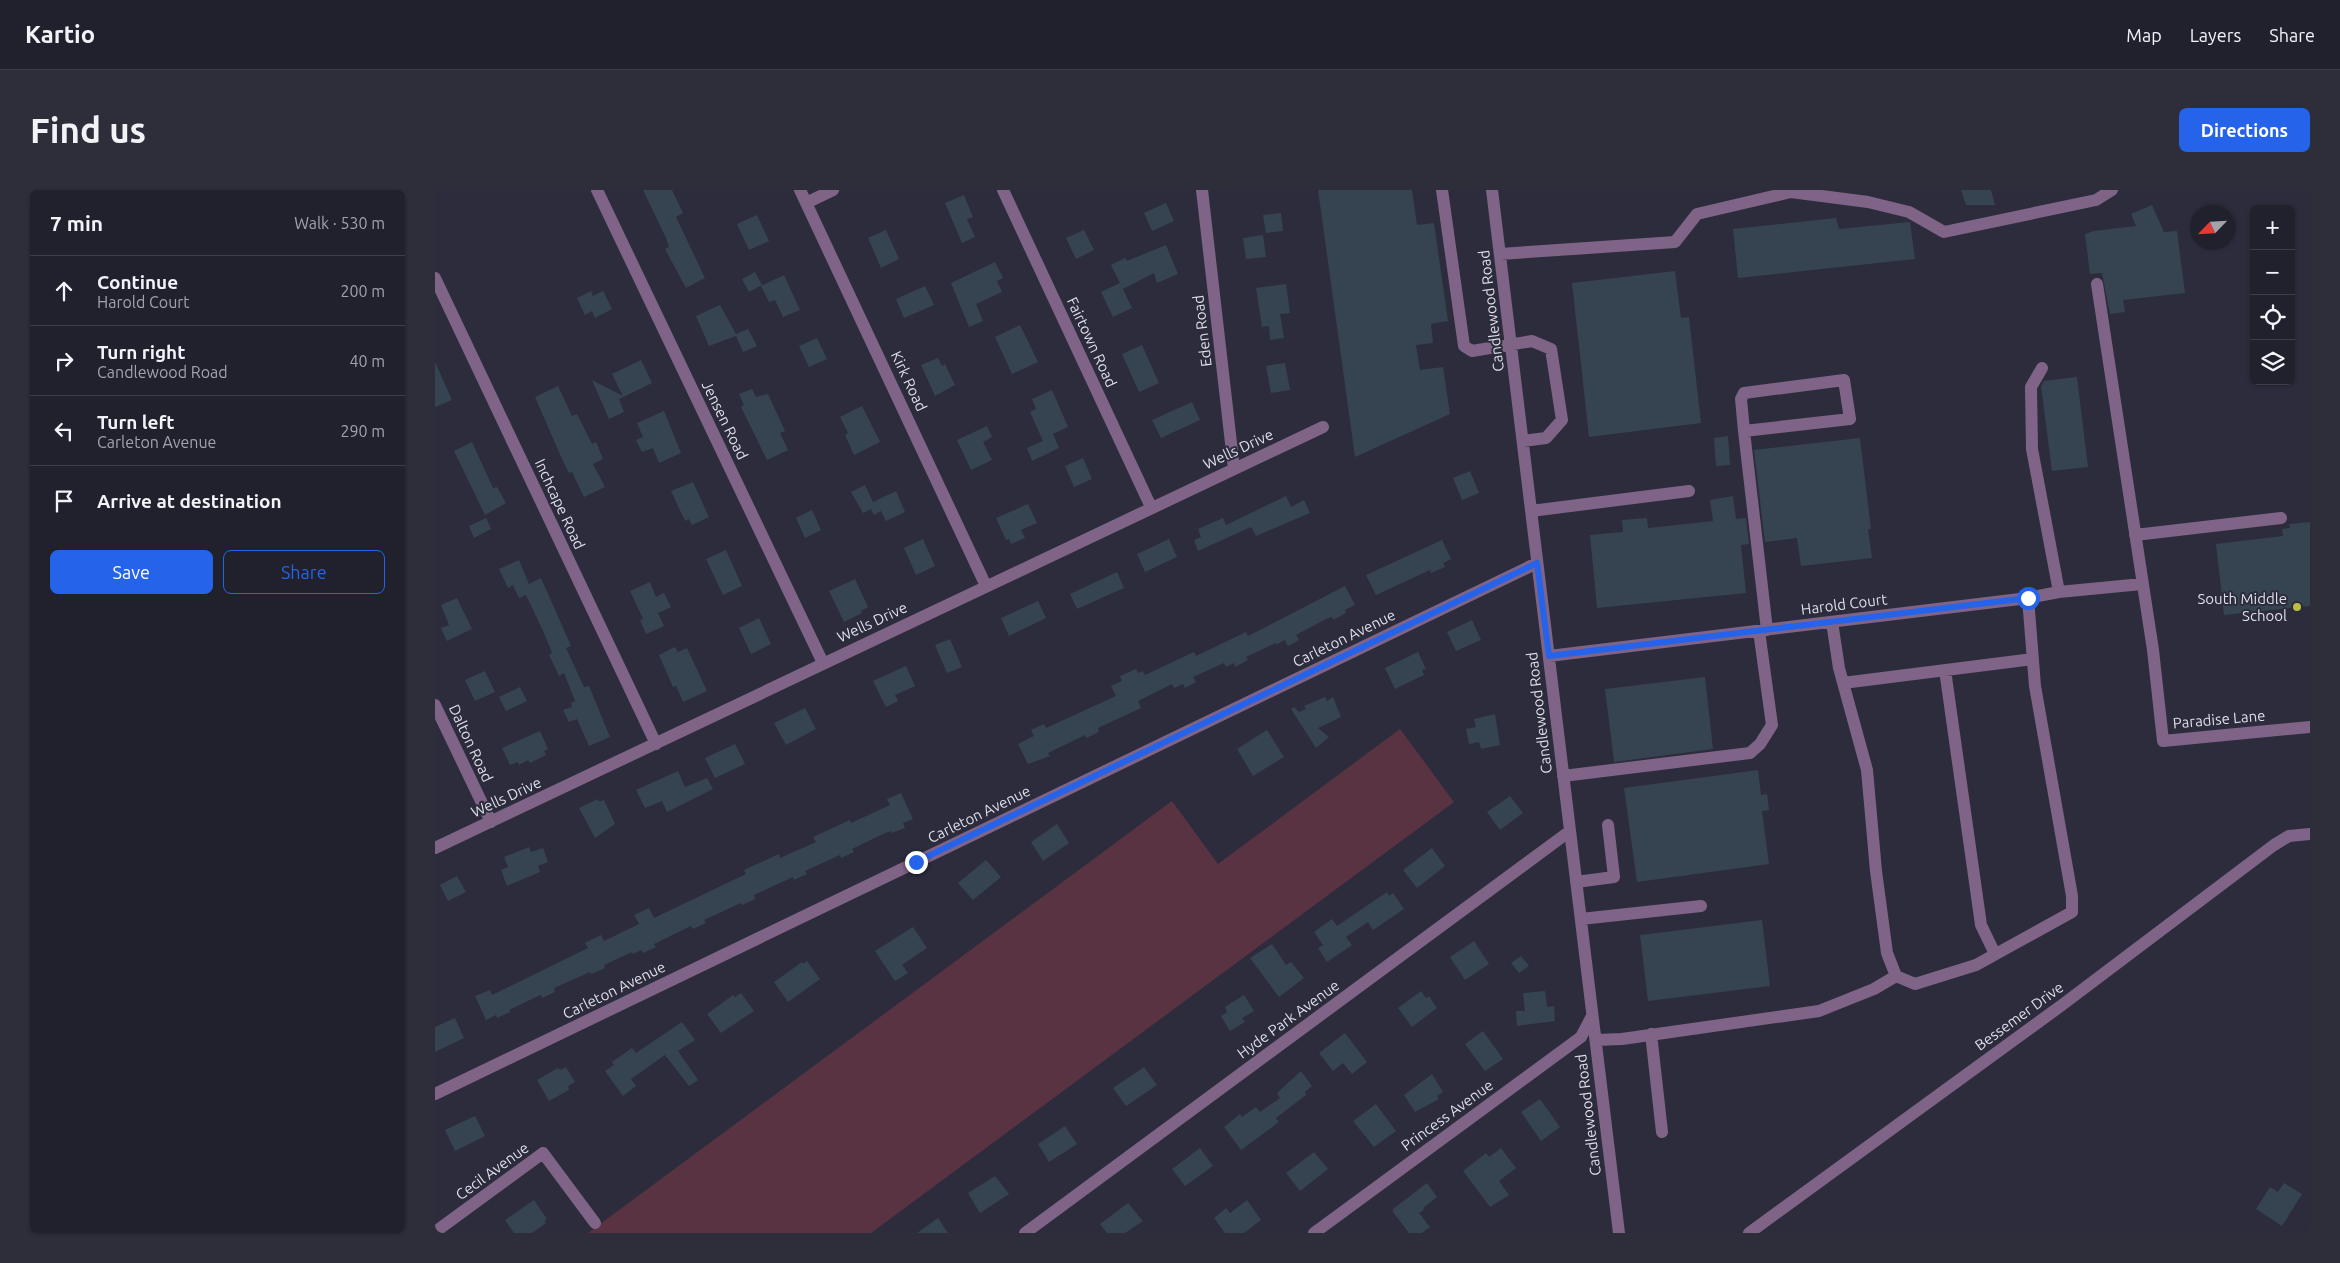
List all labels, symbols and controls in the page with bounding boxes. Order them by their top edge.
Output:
text: Kartio [25,21,95,48]
text: Map [2126,25,2162,45]
text: Layers [2190,25,2241,45]
text: Share [2269,25,2315,45]
button: Directions [2179,108,2310,152]
text: Find us [30,110,146,150]
north arrow [2190,205,2235,250]
map controls [2250,205,2295,385]
button: + [2250,205,2295,250]
text: 7 min [50,211,103,235]
text: Walk · 530 m [294,214,385,232]
street label: Candlewood Road [1475,249,1507,373]
button: − [2250,250,2295,295]
text: Continue [97,271,178,293]
icon: ahead [50,277,78,305]
text: 200 m [340,282,385,300]
text: Harold Court [97,293,190,311]
street label: Fairtown Road [1064,294,1120,390]
street label: Eden Road [1189,294,1215,368]
button: locate [2250,295,2295,340]
button: layers [2250,340,2295,385]
text: Turn right [97,341,185,363]
icon: right [50,347,78,375]
street label: Kirk Road [888,348,930,414]
text: 40 m [349,352,385,370]
text: Candlewood Road [97,363,228,381]
street label: Jensen Road [699,378,751,462]
text: Turn left [97,411,175,433]
icon: left [50,417,78,445]
text: 290 m [340,422,385,440]
street label: Wells Drive [1200,425,1276,473]
text: Carleton Avenue [97,433,216,451]
street label: Inchcape Road [532,456,588,552]
icon: arrive [50,487,78,515]
text: Arrive at destination [97,490,282,512]
button: Save [50,550,213,594]
button: Share [223,550,385,594]
route start [2017,587,2040,610]
street label: Harold Court [1800,590,1888,618]
place label: South Middle School [2197,590,2287,624]
street label: Wells Drive [834,598,910,646]
marker: South Middle School [2291,601,2303,613]
street label: Carleton Avenue [1290,606,1398,670]
street label: Candlewood Road [1523,651,1555,775]
street label: Dalton Road [446,702,496,784]
street label: Paradise Lane [2172,706,2266,732]
street label: Wells Drive [468,773,544,821]
street label: Carleton Avenue [925,782,1033,846]
route end [905,851,928,874]
street label: Carleton Avenue [560,958,668,1022]
street label: Hyde Park Avenue [1234,976,1342,1062]
street label: Bessemer Drive [1972,978,2066,1054]
street label: Candlewood Road [1572,1053,1604,1177]
street label: Princess Avenue [1398,1076,1496,1154]
street label: Cecil Avenue [452,1139,532,1203]

